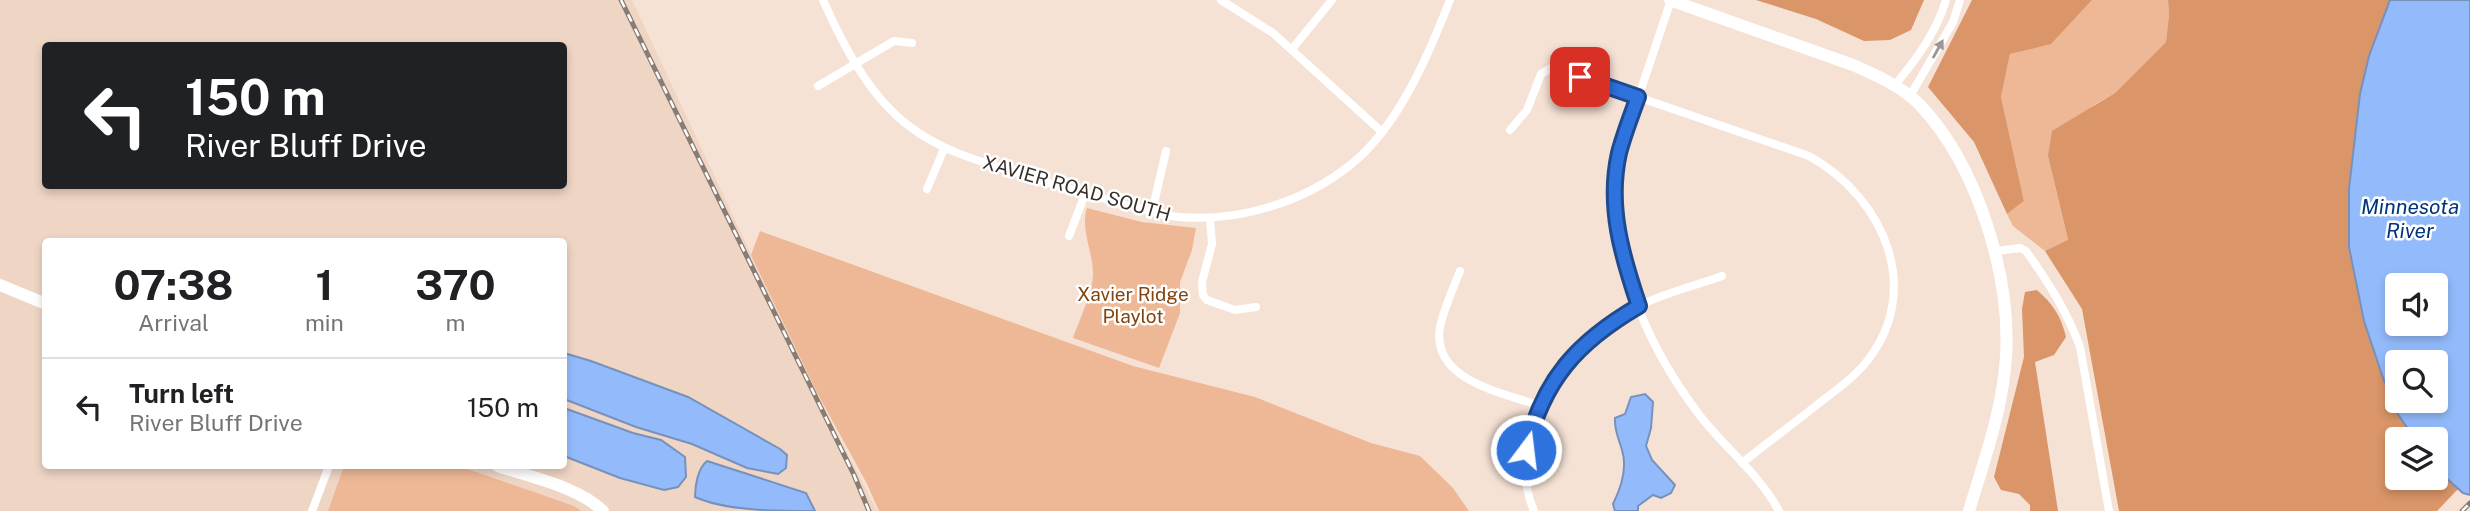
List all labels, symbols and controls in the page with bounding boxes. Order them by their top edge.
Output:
one-way arrow [1932,40,1944,59]
pin [1550,47,1610,107]
icon: arrive [1561,58,1599,96]
text: 150 m [185,68,326,126]
icon: left [70,70,161,161]
text: River Bluff Drive [185,127,427,164]
street label: XAVIER ROAD SOUTH [981,151,1173,225]
water label: Minnesota River [2361,194,2459,243]
text: 07:38 [113,260,233,309]
text: 1 [315,260,333,309]
text: 370 [415,260,496,309]
map controls [2385,273,2448,490]
button: sound [2385,273,2448,336]
park label: Xavier Ridge Playlot [1077,283,1189,327]
text: Arrival [138,309,209,336]
text: min [305,309,344,336]
text: m [445,309,465,336]
button: search [2385,350,2448,413]
text: Turn left [129,378,234,409]
icon: left [70,388,108,426]
text: 150 m [467,392,539,423]
text: River Bluff Drive [129,409,303,436]
position arrow [1489,413,1563,487]
button: layers [2385,427,2448,490]

